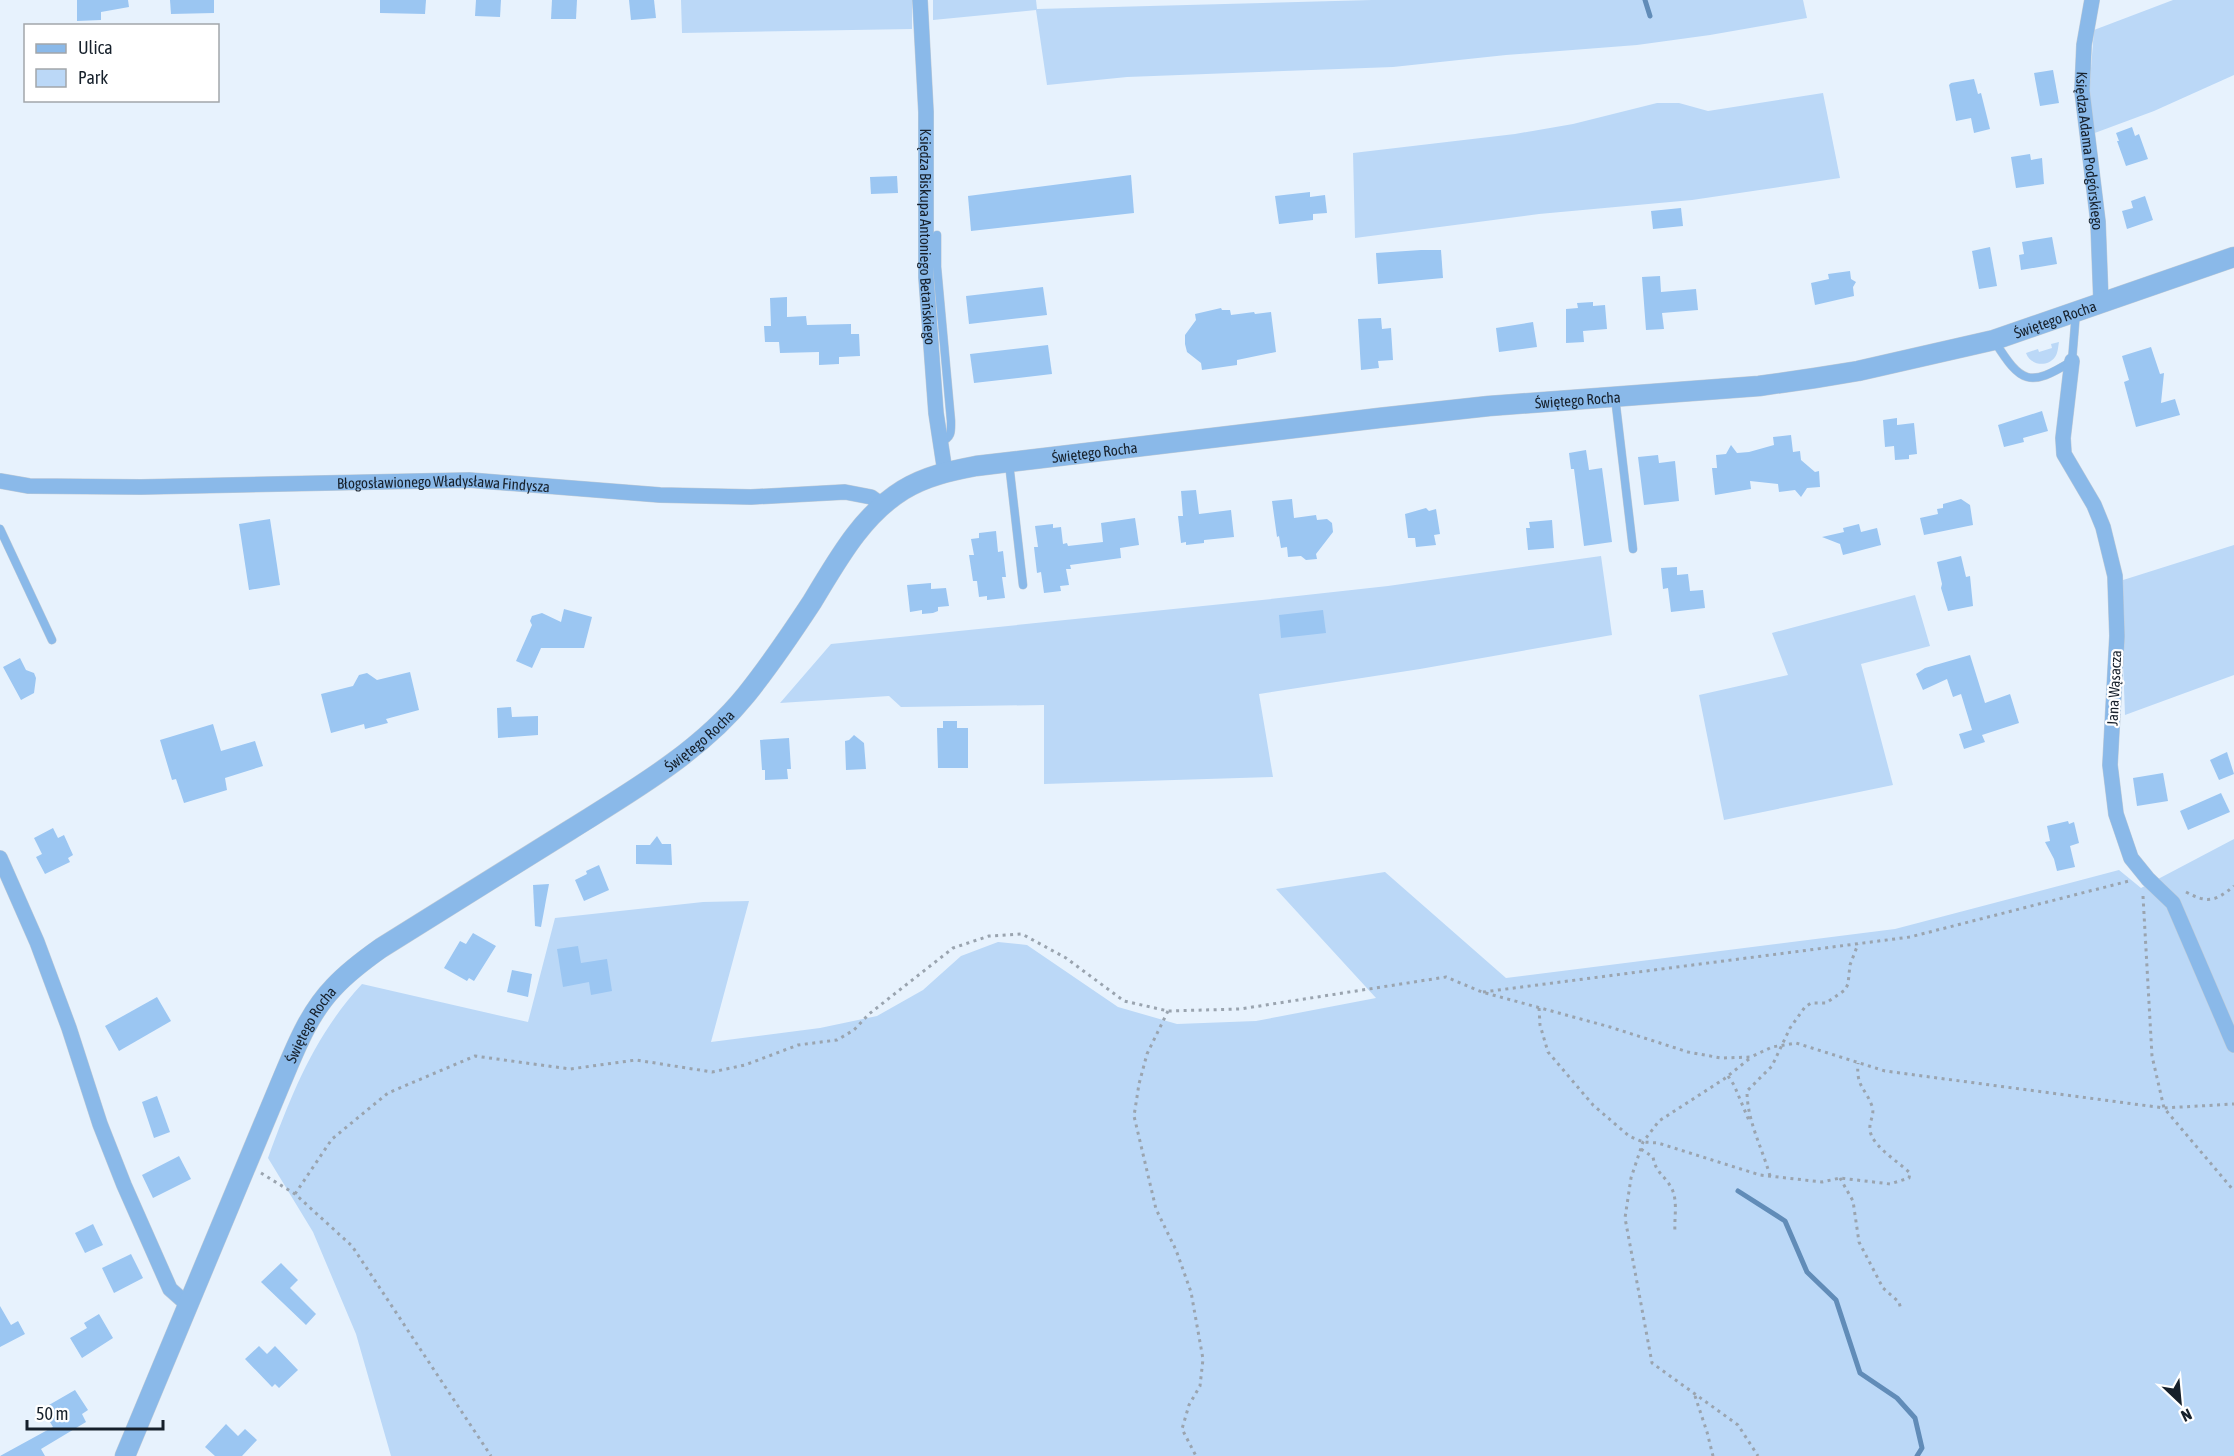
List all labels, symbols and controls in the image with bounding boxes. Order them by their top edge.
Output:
legend [24,24,219,102]
text: Ulica [78,37,113,58]
text: Park [78,67,108,88]
street label: Księdza Adama Podgórskiego [2073,71,2107,230]
street label: Księdza Biskupa Antoniego Betańskiego [918,129,939,346]
street label: Świętego Rocha [2012,297,2098,341]
street label: Świętego Rocha [1534,388,1621,411]
street label: Świętego Rocha [1051,438,1138,465]
street label: Błogosławionego Władysława Findysza [337,471,551,495]
street label: Jana Wąsacza [2104,650,2124,726]
street label: Świętego Rocha [661,706,737,775]
street label: Świętego Rocha [282,982,339,1065]
north arrow [2150,1372,2210,1432]
scale bar [27,1393,164,1431]
text: 50 m [36,1403,68,1424]
text: N [2178,1405,2195,1426]

